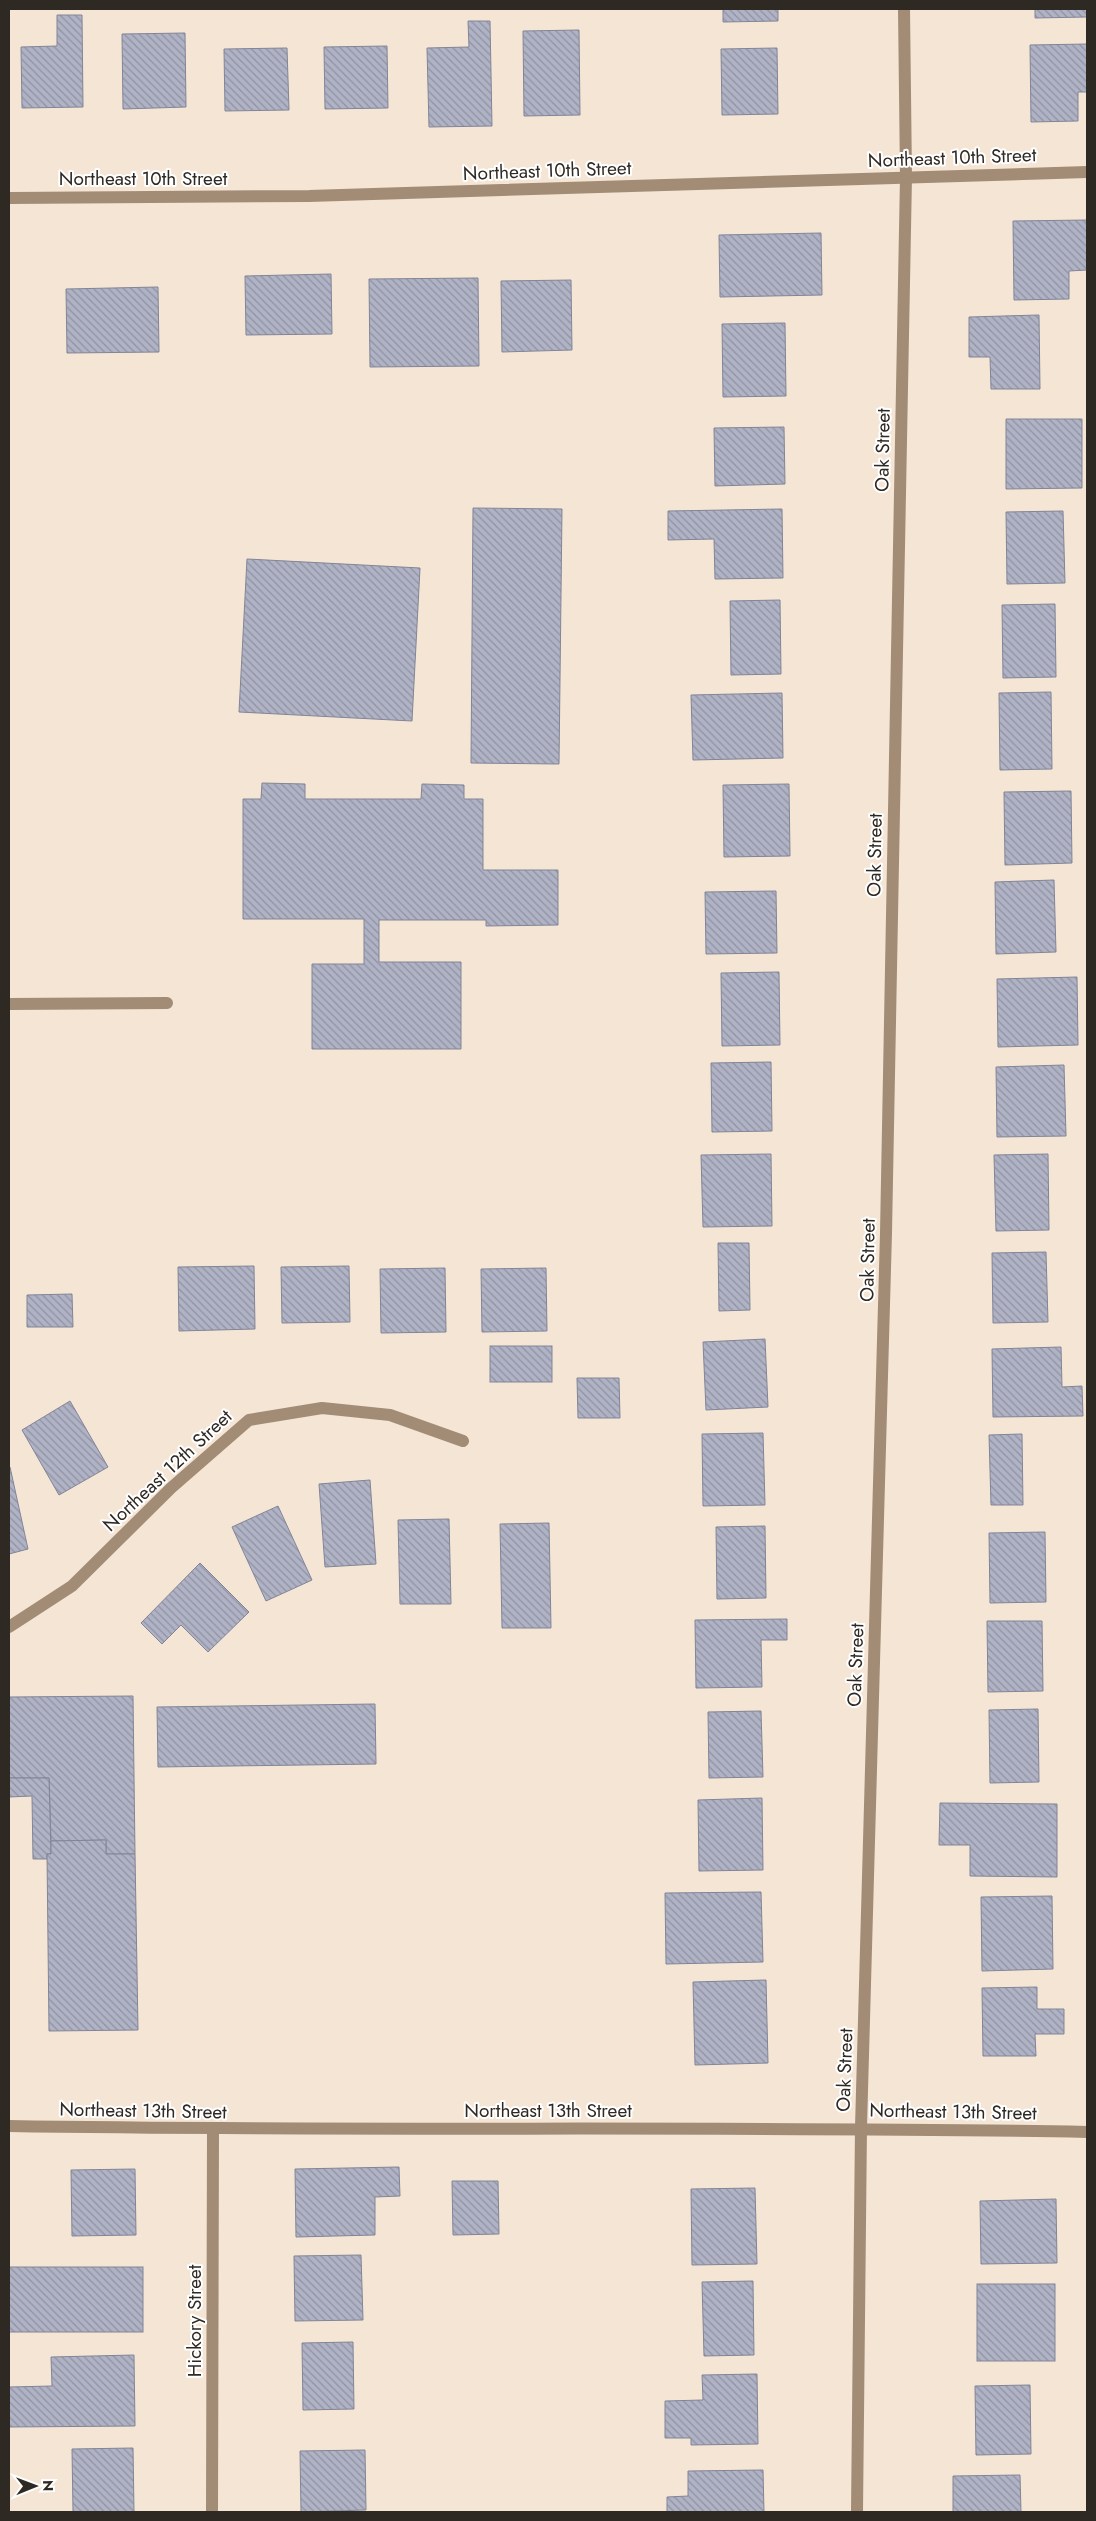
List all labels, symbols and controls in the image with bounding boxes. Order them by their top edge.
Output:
street label: Northeast 10th Street [867,141,1037,174]
street label: Northeast 10th Street [462,154,632,187]
street label: Northeast 10th Street [59,165,228,192]
street label: Oak Street [868,408,897,492]
street label: Oak Street [860,813,889,897]
street label: Oak Street [853,1218,882,1302]
street label: Northeast 12th Street [97,1403,238,1538]
street label: Oak Street [841,1622,870,1707]
street label: Oak Street [830,2027,859,2112]
street label: Northeast 13th Street [59,2096,227,2125]
street label: Northeast 13th Street [464,2097,632,2124]
street label: Northeast 13th Street [869,2097,1037,2126]
street label: Hickory Street [181,2264,208,2377]
north arrow [10,2461,60,2511]
text: N [38,2480,58,2492]

